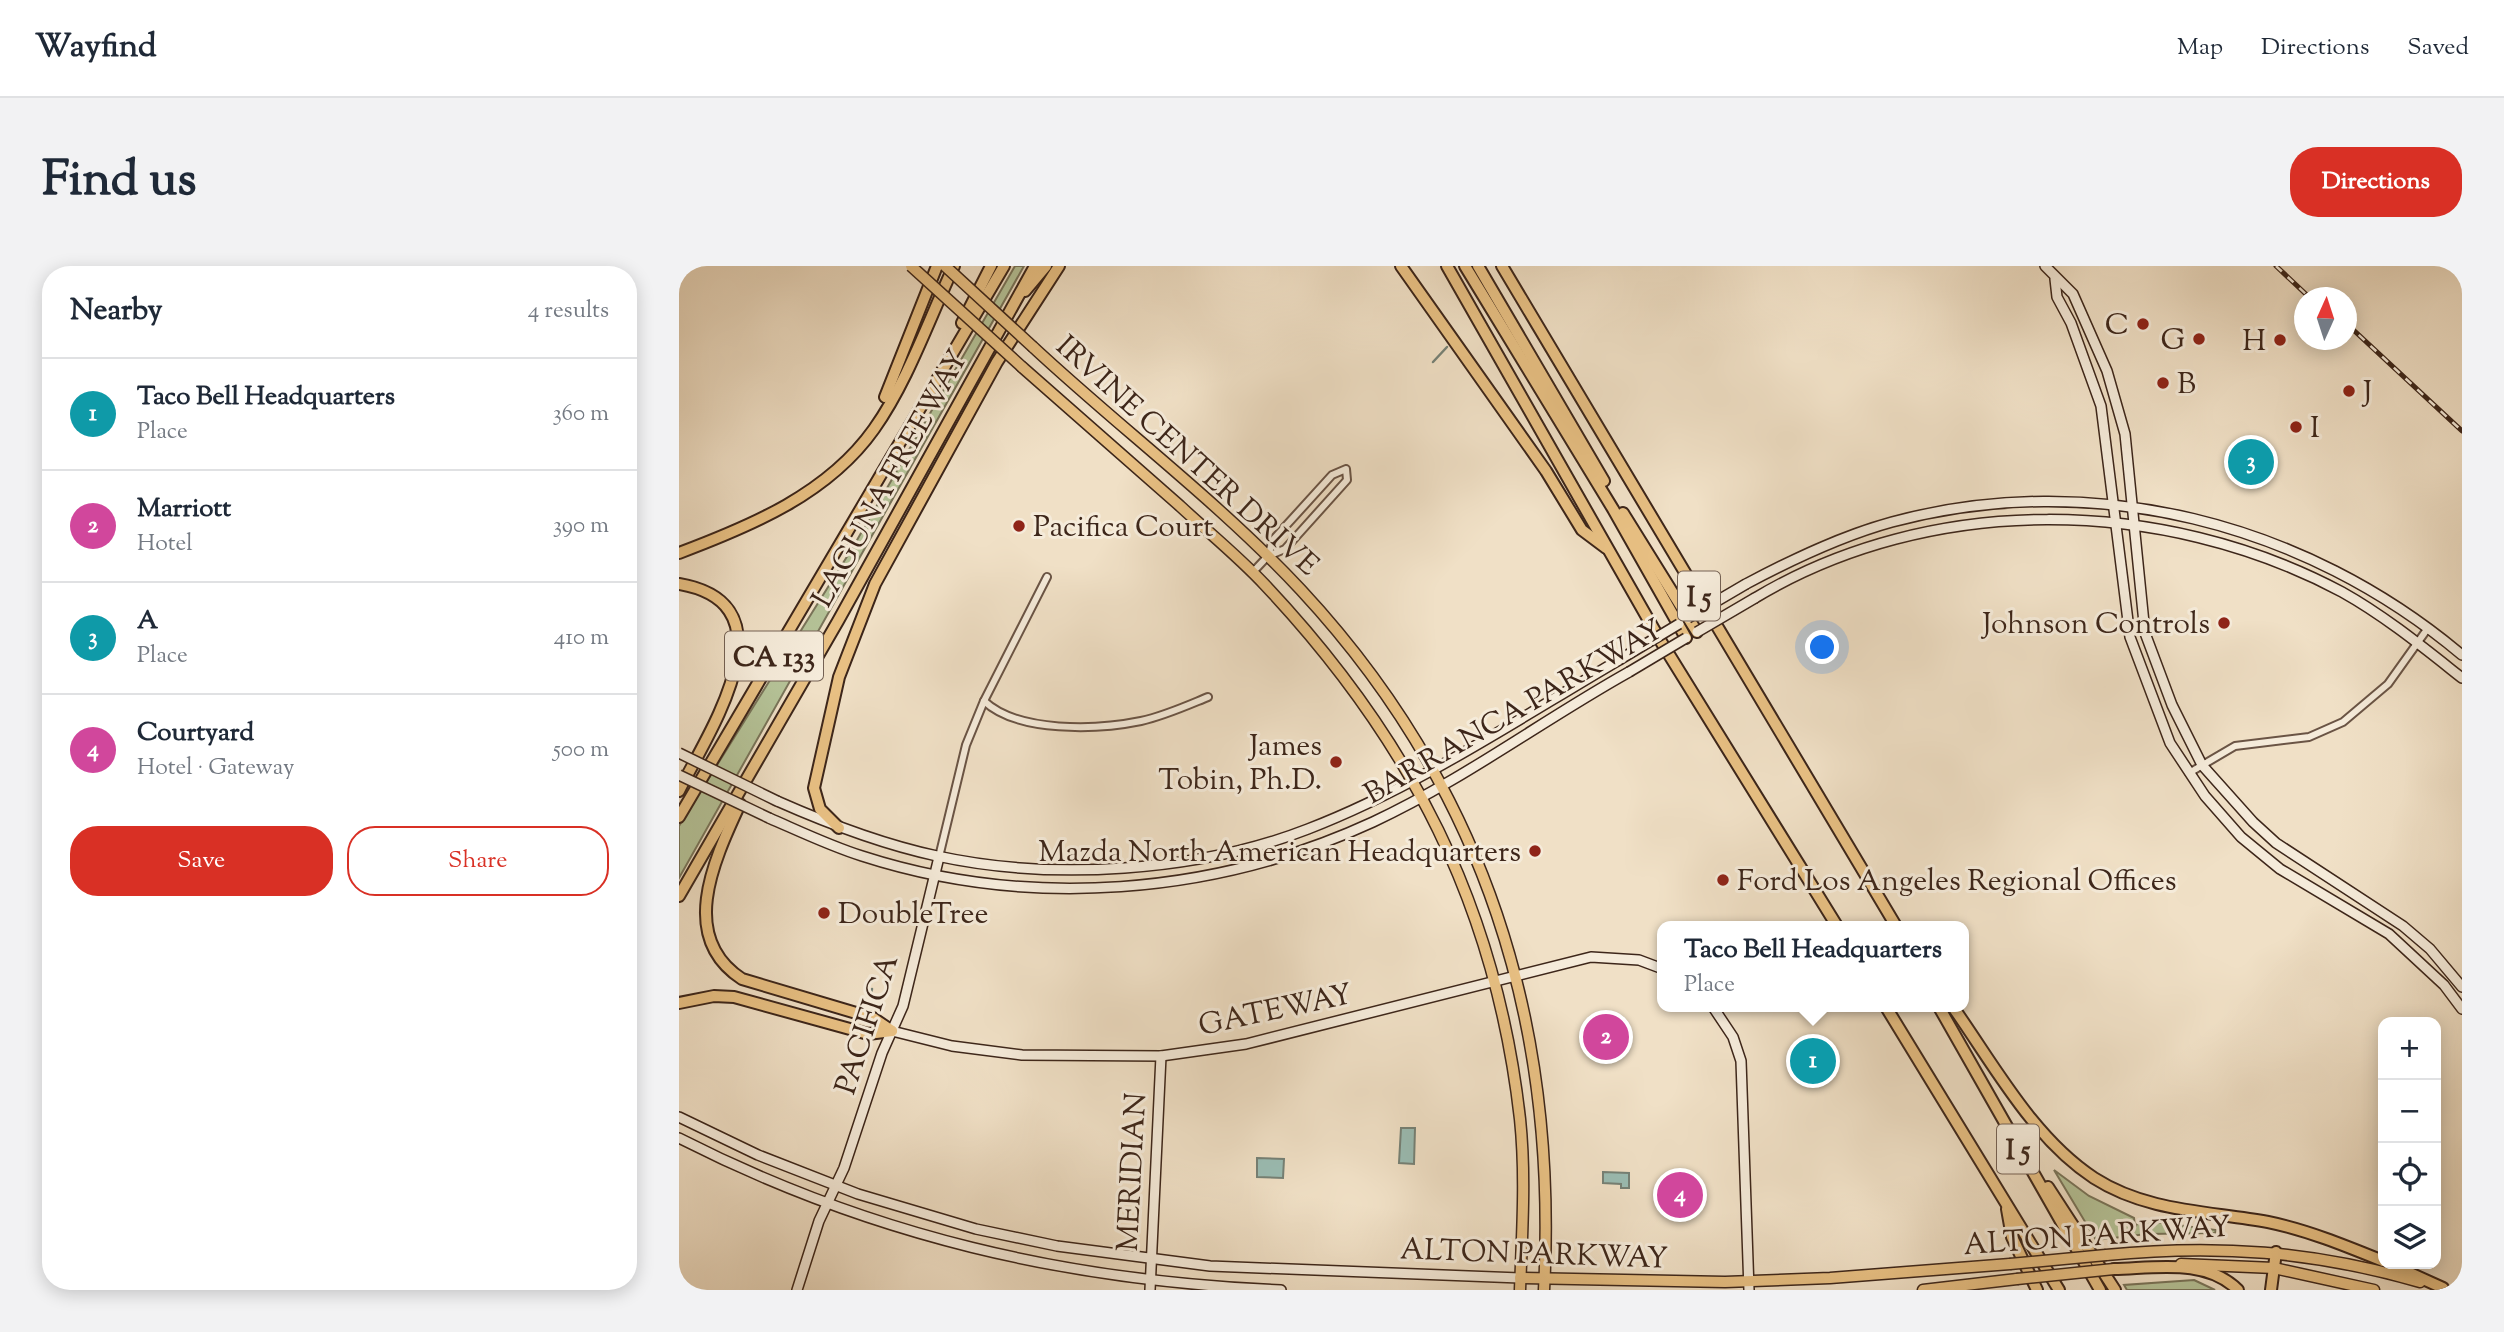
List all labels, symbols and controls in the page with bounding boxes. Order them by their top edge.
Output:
text: Wayfind [35,24,157,72]
text: Map [2177,31,2223,65]
text: Directions [2261,31,2369,65]
text: Saved [2407,31,2469,65]
text: Find us [42,147,196,217]
button: Directions [2290,147,2462,217]
north arrow [2294,287,2357,350]
text: Nearby [70,290,162,333]
text: 4 results [528,295,609,328]
place label: C [2105,305,2129,348]
marker: C [2135,316,2151,332]
place label: G [2160,320,2185,363]
place label: H [2242,321,2266,364]
street label: IRVINE CENTER DRIVE [1045,327,1327,587]
marker: G [2191,331,2207,347]
marker: H [2272,332,2288,348]
street label: LAGUNA FREEWAY [802,342,980,616]
place label: B [2177,364,2196,407]
place label: J [2361,372,2372,415]
marker: B [2155,375,2171,391]
text: Taco Bell Headquarters [137,379,395,416]
marker: J [2341,383,2357,399]
text: 1 [89,398,97,431]
text: 360 m [552,398,609,431]
place label: I [2310,408,2320,451]
text: Place [137,416,188,449]
marker: I [2288,419,2304,435]
pin: 3 [2228,436,2274,488]
text: Marriott [137,491,231,528]
place label: Pacifica Court [1033,507,1214,550]
text: 2 [88,510,98,543]
text: 390 m [553,510,609,543]
marker: Pacifica Court [1011,518,1027,534]
text: Hotel [137,528,193,561]
road number: I 5 [1678,572,1720,620]
text: A [137,603,158,640]
place label: Johnson Controls [1980,604,2210,647]
street label: BARRANCA PARKWAY [1357,610,1672,817]
marker: Johnson Controls [2216,615,2232,631]
text: 3 [88,622,98,655]
text: 410 m [554,622,609,655]
your location [1805,630,1839,664]
road number: CA 133 [725,632,823,680]
text: Place [137,640,188,673]
text: Courtyard [137,715,254,752]
place label: James Tobin, Ph.D. [1158,726,1322,803]
text: 4 [87,734,99,767]
text: 500 m [553,734,609,767]
text: Hotel · Gateway [137,752,295,785]
marker: James Tobin, Ph.D. [1328,754,1344,770]
button: Save [70,826,333,896]
button: Share [347,826,609,896]
place label: Mazda North American Headquarters [1038,832,1521,875]
marker: Mazda North American Headquarters [1527,843,1543,859]
place label: Ford Los Angeles Regional Offices [1737,861,2177,904]
marker: Ford Los Angeles Regional Offices [1715,872,1731,888]
place label: DoubleTree [838,894,988,937]
marker: DoubleTree [816,905,832,921]
popup [1657,921,1969,1012]
text: Taco Bell Headquarters [1684,932,1942,969]
street label: PACIFICA [826,949,911,1100]
text: Place [1684,969,1735,1002]
street label: GATEWAY [1195,974,1356,1049]
pin: 2 [1583,1011,1629,1063]
map controls [2378,1017,2441,1269]
button: + [2378,1017,2441,1080]
pin: 1 [1790,1035,1836,1087]
button: − [2378,1080,2441,1143]
street label: MERIDIAN [1108,1092,1159,1253]
road number: I 5 [1997,1124,2039,1174]
button: locate [2378,1143,2441,1206]
pin: 4 [1657,1169,1703,1221]
button: layers [2378,1206,2441,1269]
street label: ALTON PARKWAY [1962,1207,2232,1268]
street label: ALTON PARKWAY [1399,1229,1669,1282]

